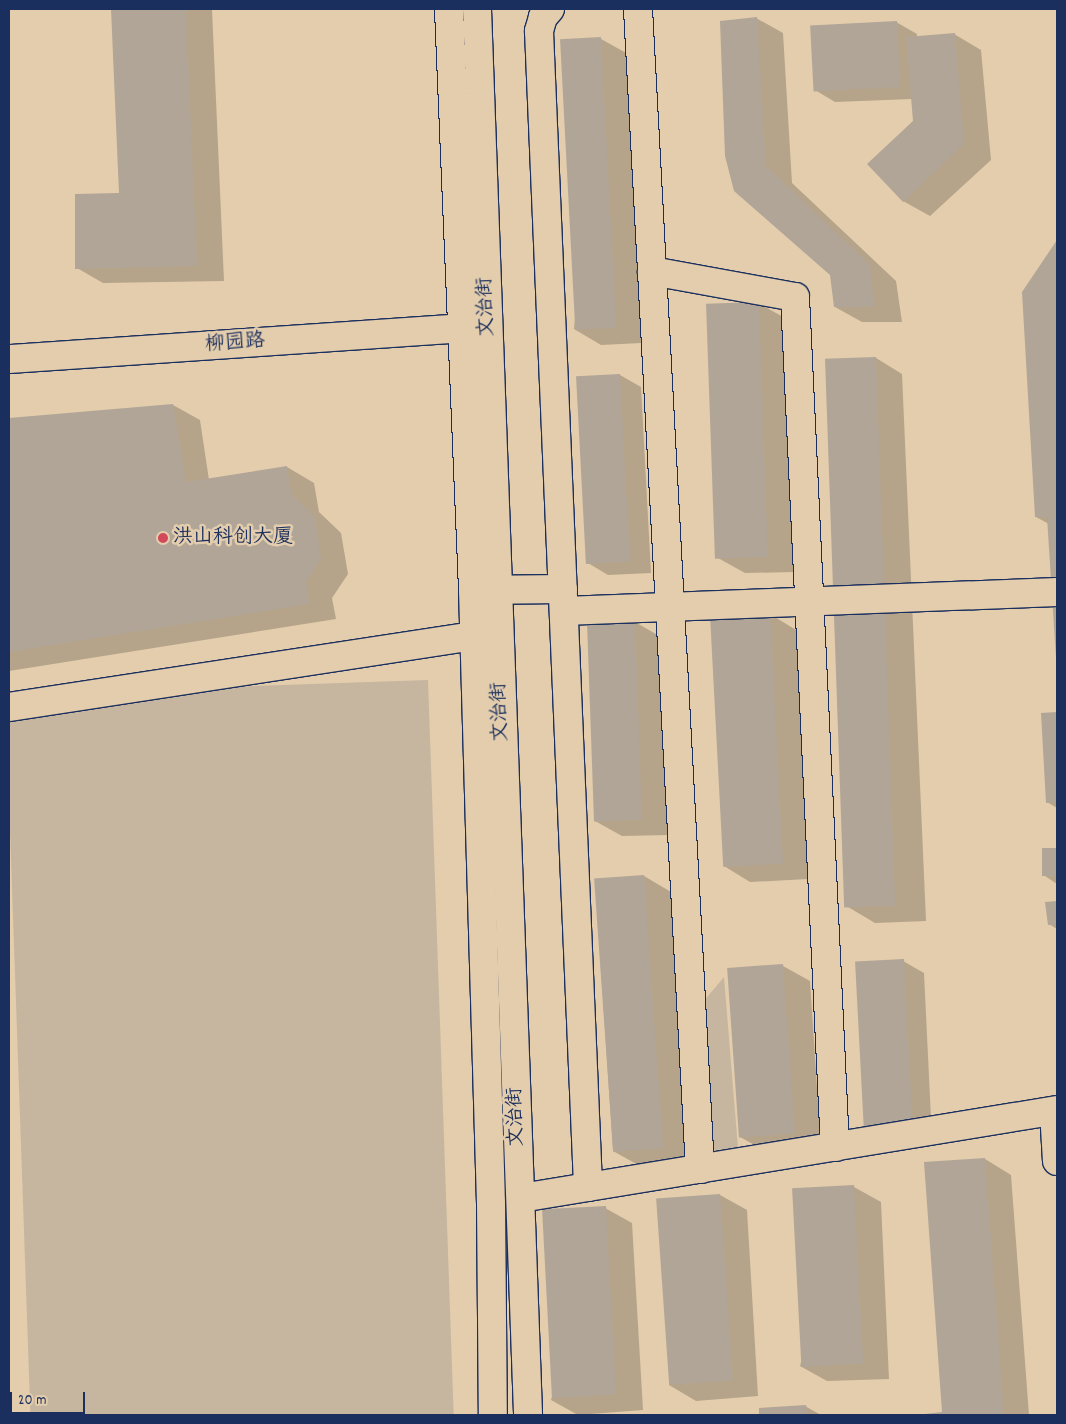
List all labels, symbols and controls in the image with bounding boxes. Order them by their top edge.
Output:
street label: 文治街 [474,277,500,337]
street label: 柳园路 [204,330,266,358]
place label: 洪山科创大厦 [173,526,293,550]
marker: 洪山科创大厦 [157,532,169,544]
street label: 文治街 [488,682,514,742]
street label: 文治街 [504,1087,530,1147]
scale bar [12,1382,88,1414]
text: 20 m [18,1390,46,1412]

